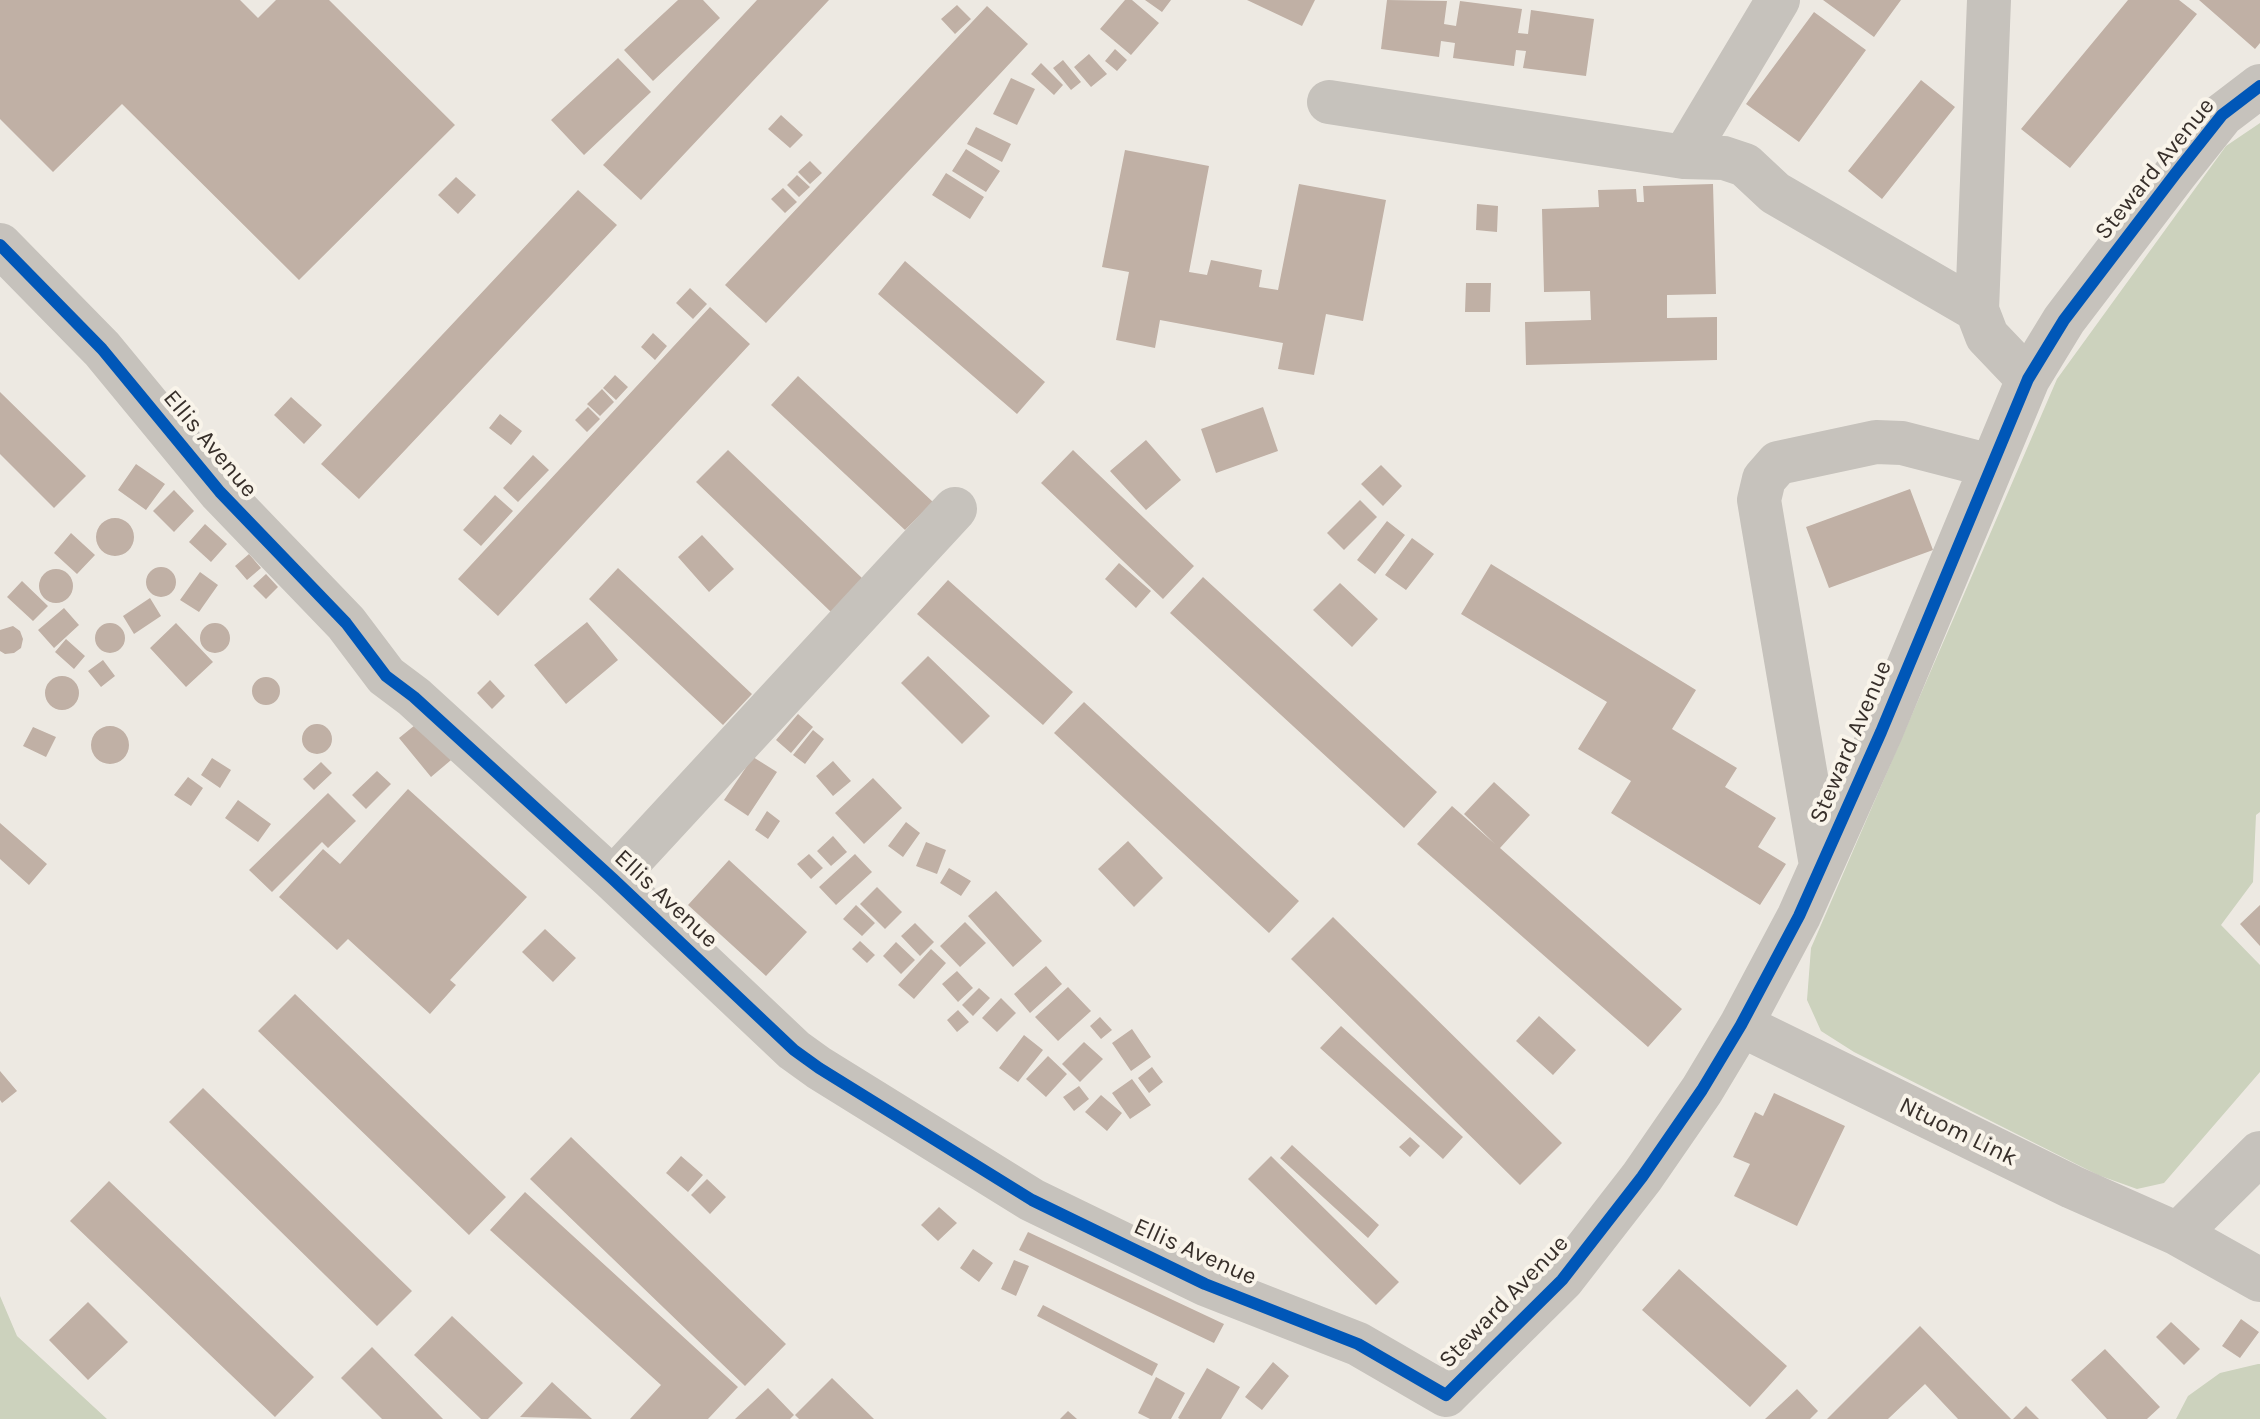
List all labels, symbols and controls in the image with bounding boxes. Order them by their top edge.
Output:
street label: Steward Avenue [2089,92,2221,246]
street label: Ellis Avenue [157,384,263,504]
street label: Steward Avenue [1804,656,1898,828]
street label: Ellis Avenue [608,844,724,954]
street label: Ntuom Link [1894,1091,2022,1173]
street label: Ellis Avenue [1129,1212,1261,1292]
street label: Steward Avenue [1433,1229,1575,1375]

